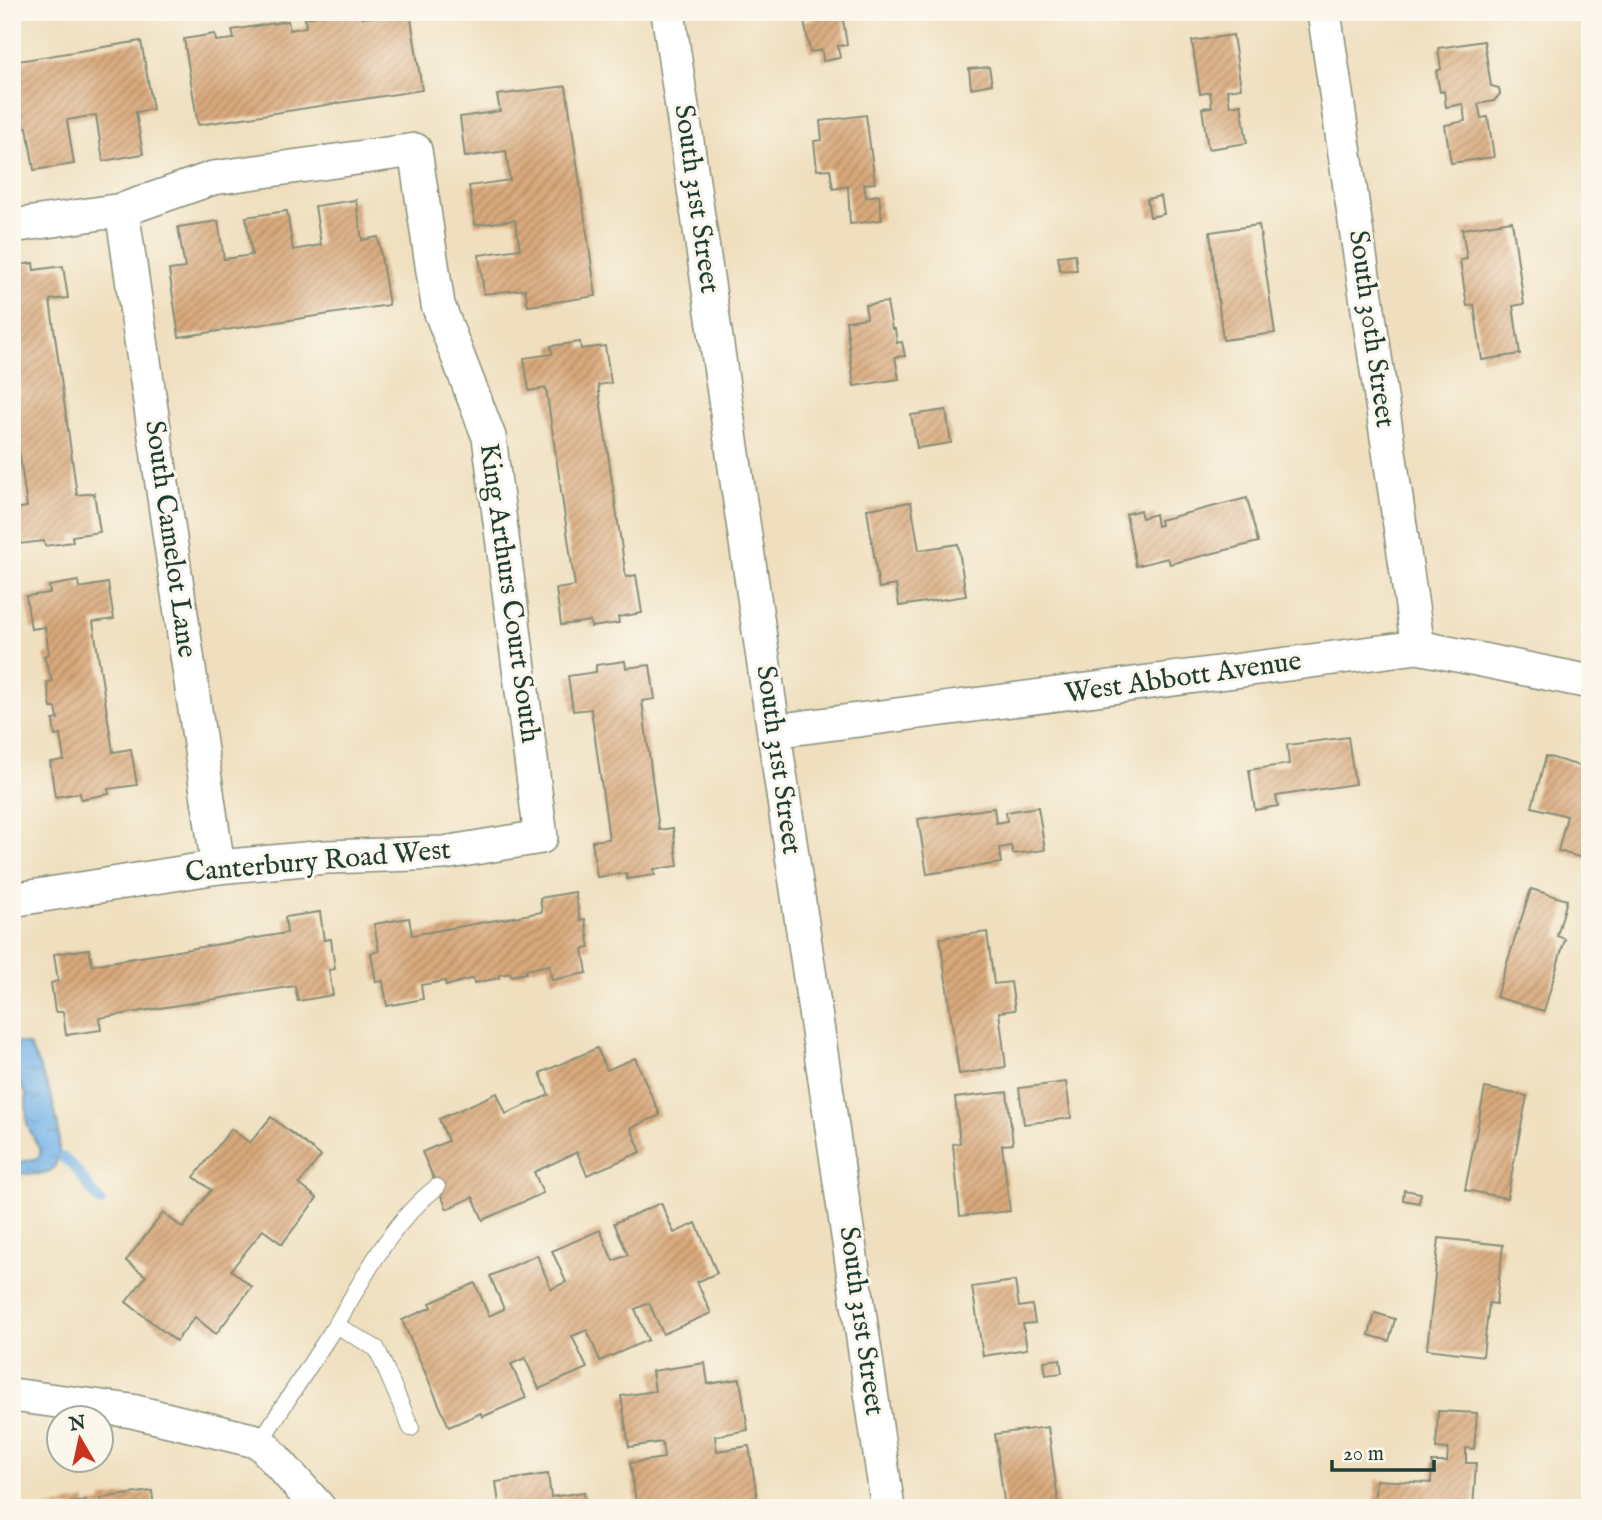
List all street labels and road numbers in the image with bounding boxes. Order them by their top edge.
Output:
street label: South 31st Street [665,102,727,296]
street label: South 30th Street [1340,228,1402,430]
street label: South Camelot Lane [136,418,204,660]
street label: King Arthurs Court South [471,441,547,745]
street label: West Abbott Avenue [1062,644,1304,712]
street label: South 31st Street [747,663,809,857]
street label: Canterbury Road West [184,833,453,891]
street label: South 31st Street [830,1224,892,1418]

